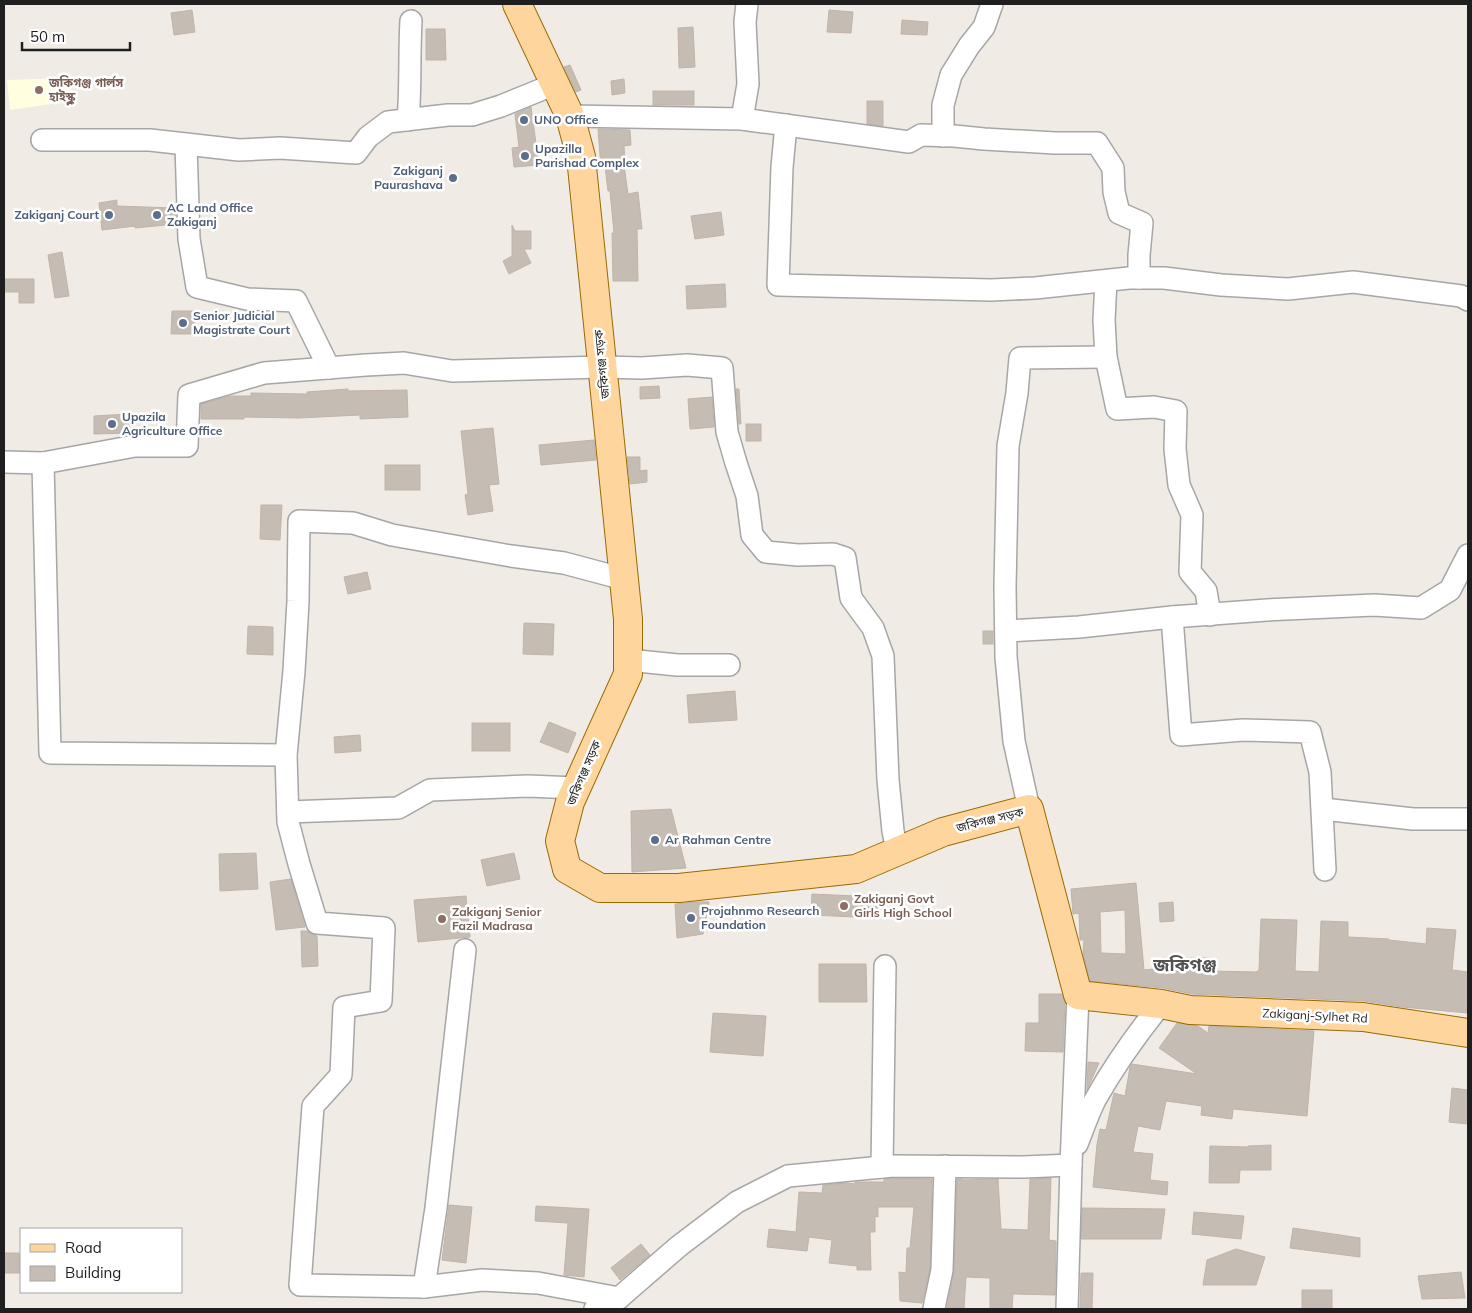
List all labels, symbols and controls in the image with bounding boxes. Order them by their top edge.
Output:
scale bar [22,20,130,52]
text: 50 m [30,27,65,46]
place label: জকিগঞ্জ গার্লস হাইস্কুল [48,75,123,106]
marker: জকিগঞ্জ গার্লস হাইস্কুল [33,84,45,96]
place label: UNO Office [534,112,599,127]
marker: UNO Office [518,114,530,126]
place label: Upazilla Parishad Complex [535,141,639,170]
marker: Upazilla Parishad Complex [519,150,531,162]
place label: Zakiganj Paurashava [374,163,443,192]
marker: Zakiganj Paurashava [447,172,459,184]
place label: AC Land Office Zakiganj [167,200,253,229]
place label: Zakiganj Court [14,207,99,222]
marker: Zakiganj Court [103,209,115,221]
marker: AC Land Office Zakiganj [151,209,163,221]
place label: Senior Judicial Magistrate Court [193,308,291,337]
marker: Senior Judicial Magistrate Court [177,317,189,329]
street label: জকিগঞ্জ সড়ক [590,329,613,400]
place label: Upazila Agriculture Office [122,409,223,438]
marker: Upazila Agriculture Office [106,418,118,430]
street label: জকিগঞ্জ সড়ক [563,738,604,808]
street label: জকিগঞ্জ সড়ক [954,804,1025,835]
place label: Ar Rahman Centre [665,832,772,847]
marker: Ar Rahman Centre [649,834,661,846]
place label: Zakiganj Govt Girls High School [854,891,952,920]
marker: Zakiganj Govt Girls High School [838,900,850,912]
place label: Projahnmo Research Foundation [701,903,820,932]
place label: Zakiganj Senior Fazil Madrasa [452,904,542,933]
marker: Projahnmo Research Foundation [685,912,697,924]
marker: Zakiganj Senior Fazil Madrasa [436,913,448,925]
district label: জকিগঞ্জ [1152,953,1217,976]
street label: Zakiganj-Sylhet Rd [1262,1005,1368,1026]
legend [20,1228,182,1293]
text: Road [65,1238,102,1257]
text: Building [65,1263,121,1282]

